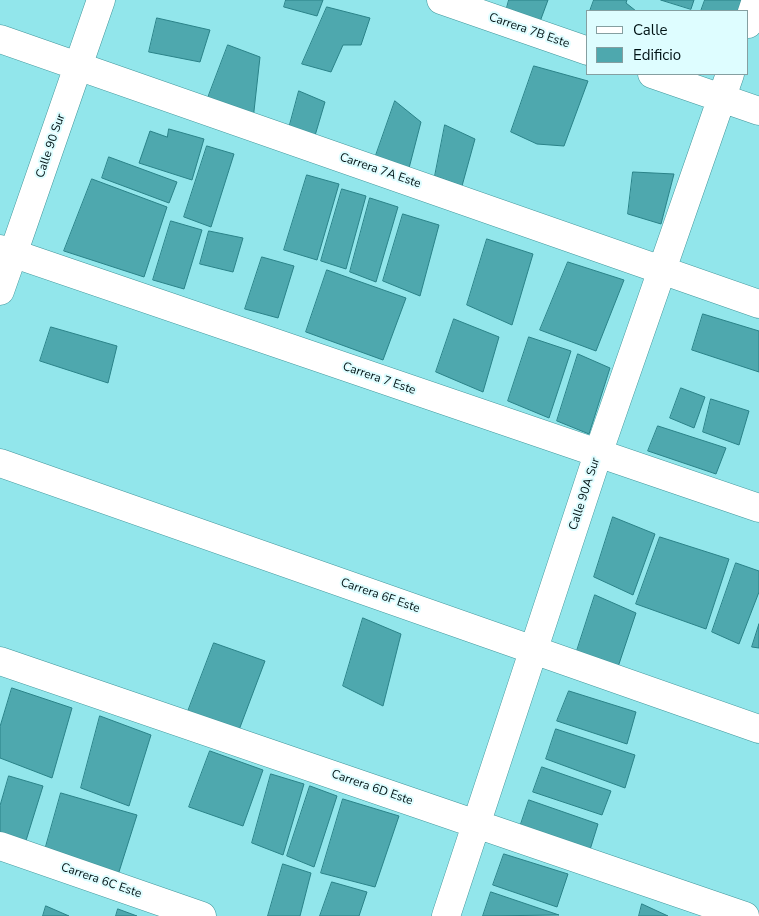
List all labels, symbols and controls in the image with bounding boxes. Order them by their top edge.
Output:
street label: Carrera 7B Este [487,10,571,52]
legend [586,10,749,75]
text: Calle [633,20,668,40]
text: Edificio [633,45,681,65]
street label: Calle 90 Sur [33,112,69,180]
street label: Carrera 7A Este [337,150,423,192]
street label: Carrera 7 Este [341,360,417,398]
street label: Calle 90A Sur [567,456,603,532]
street label: Carrera 6F Este [339,576,421,616]
street label: Carrera 6D Este [329,767,415,809]
street label: Carrera 6C Este [59,860,143,902]

